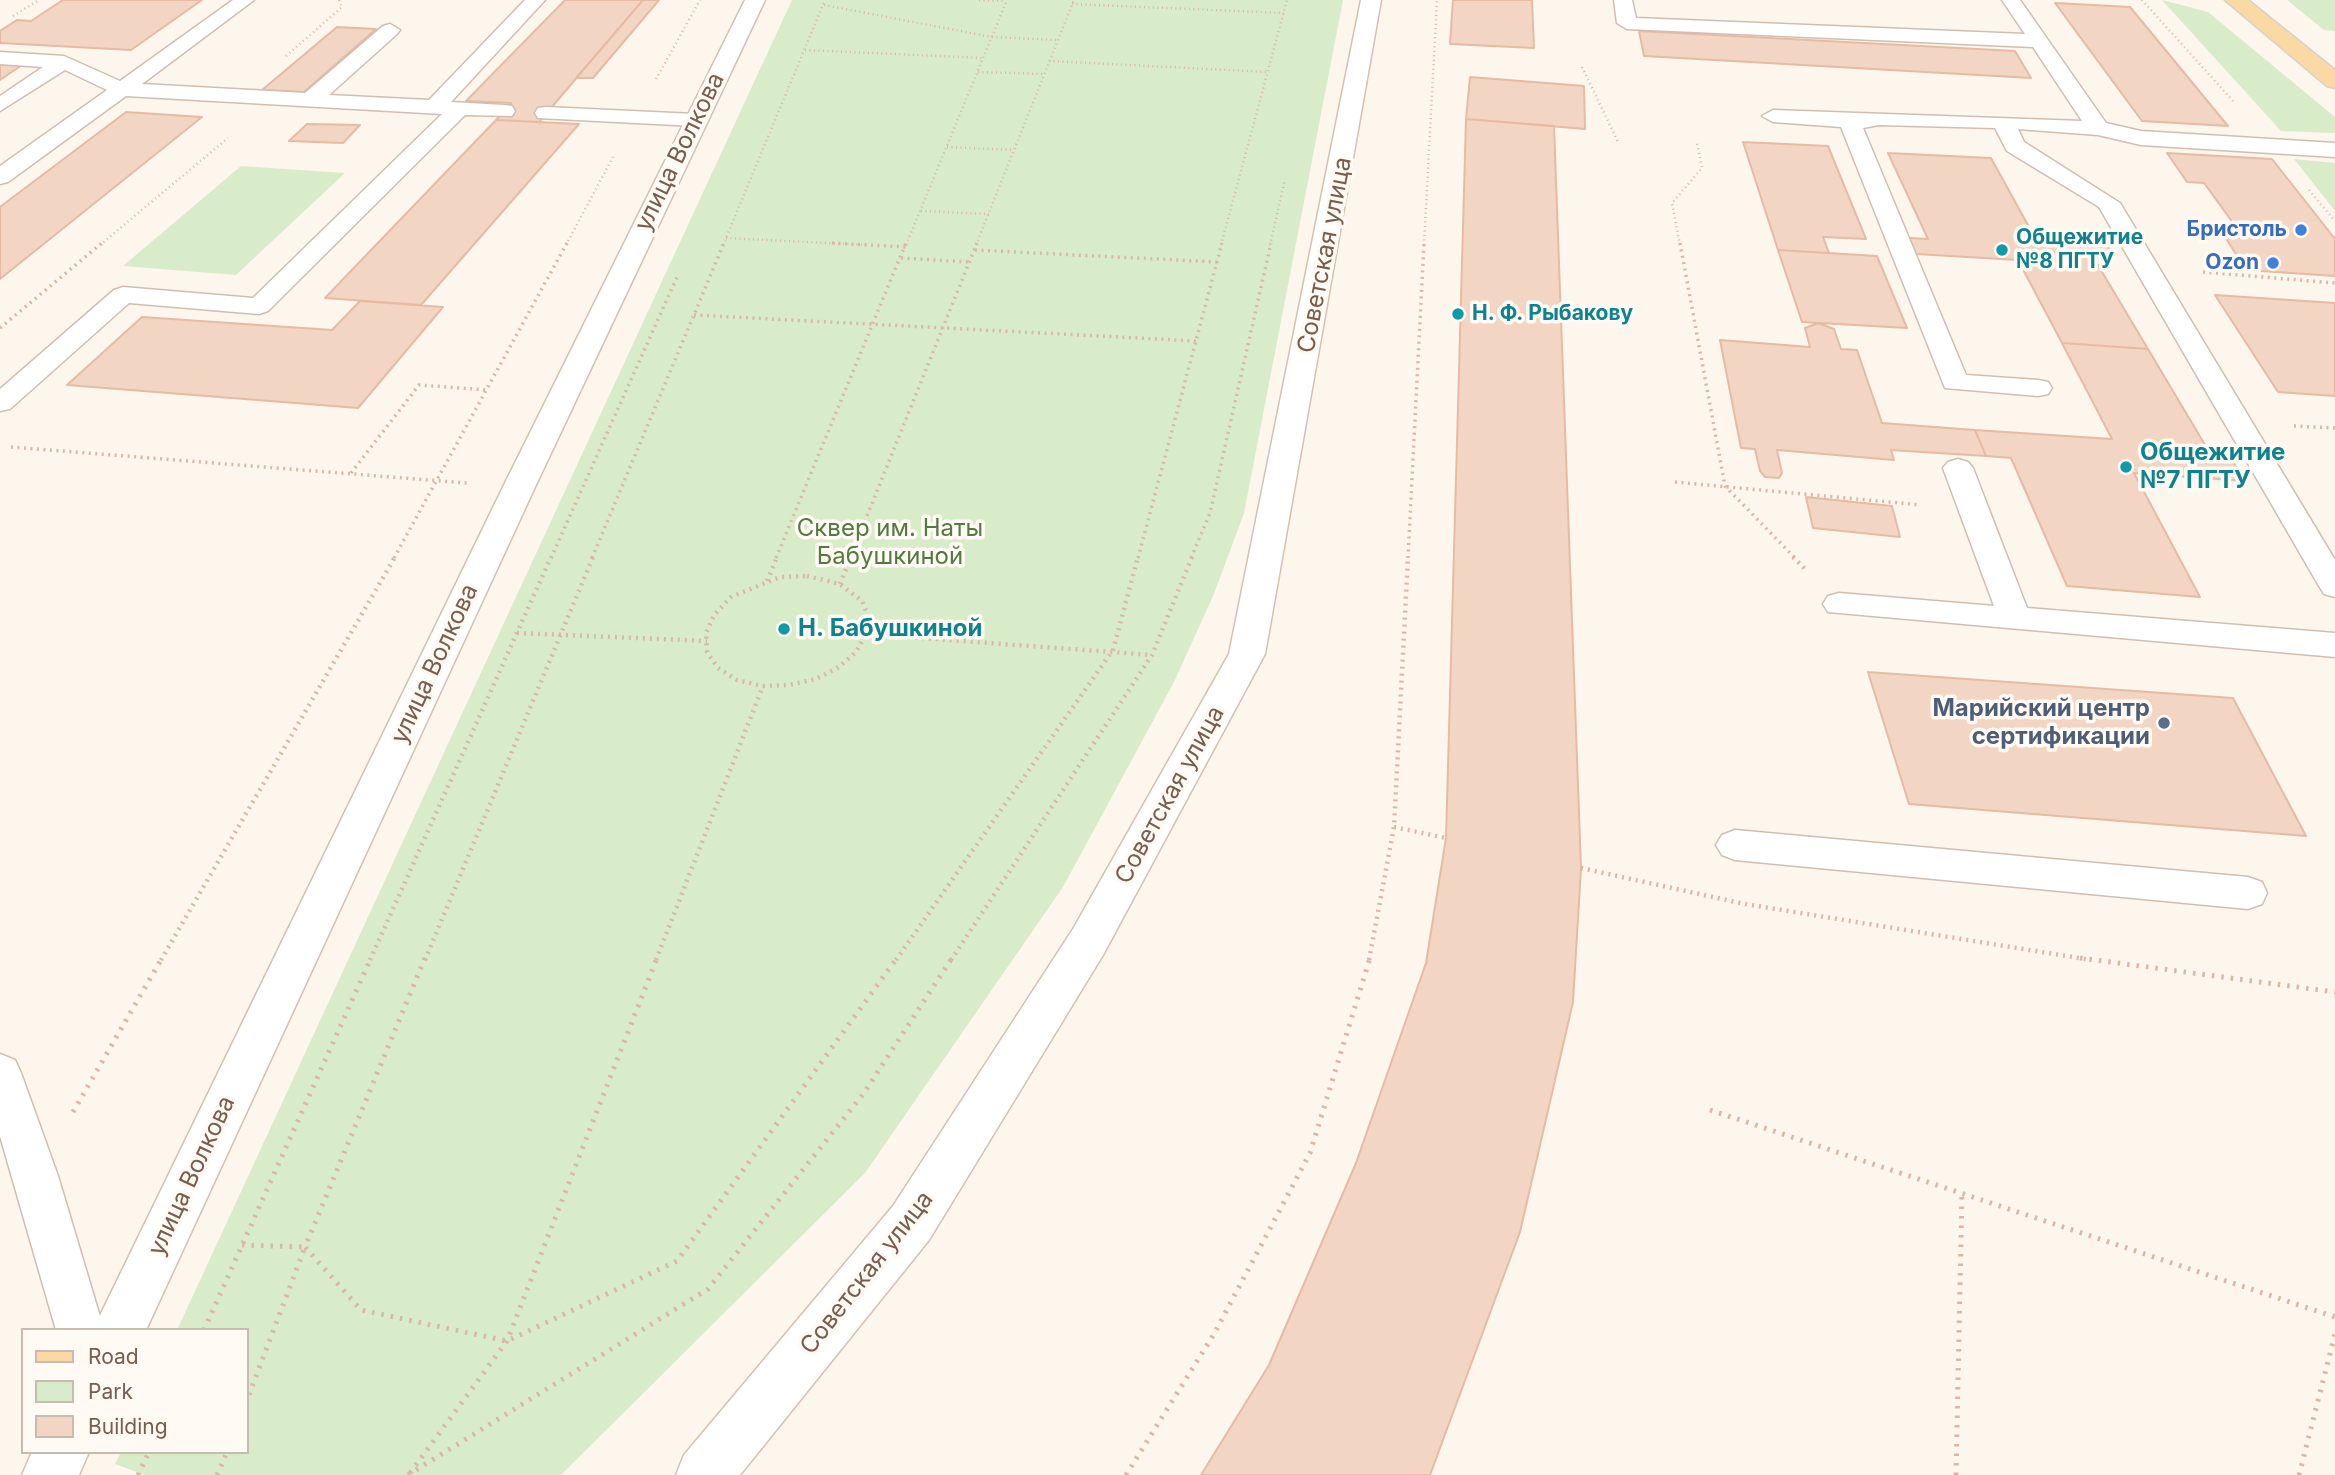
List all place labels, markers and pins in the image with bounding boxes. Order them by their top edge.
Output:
place label: Бристоль [2187,217,2287,243]
marker: Бристоль [2293,222,2309,238]
place label: Общежитие №8 ПГТУ [2016,225,2143,275]
marker: Общежитие №8 ПГТУ [1994,242,2010,258]
place label: Ozon [2205,250,2259,276]
marker: Ozon [2265,255,2281,271]
place label: Н. Ф. Рыбакову [1472,301,1633,327]
marker: Н. Ф. Рыбакову [1450,306,1466,322]
place label: Общежитие №7 ПГТУ [2140,439,2285,495]
marker: Общежитие №7 ПГТУ [2118,459,2134,475]
place label: Н. Бабушкиной [798,615,982,643]
marker: Н. Бабушкиной [776,621,792,637]
place label: Марийский центр сертификации [1932,695,2150,751]
marker: Марийский центр сертификации [2156,715,2172,731]

